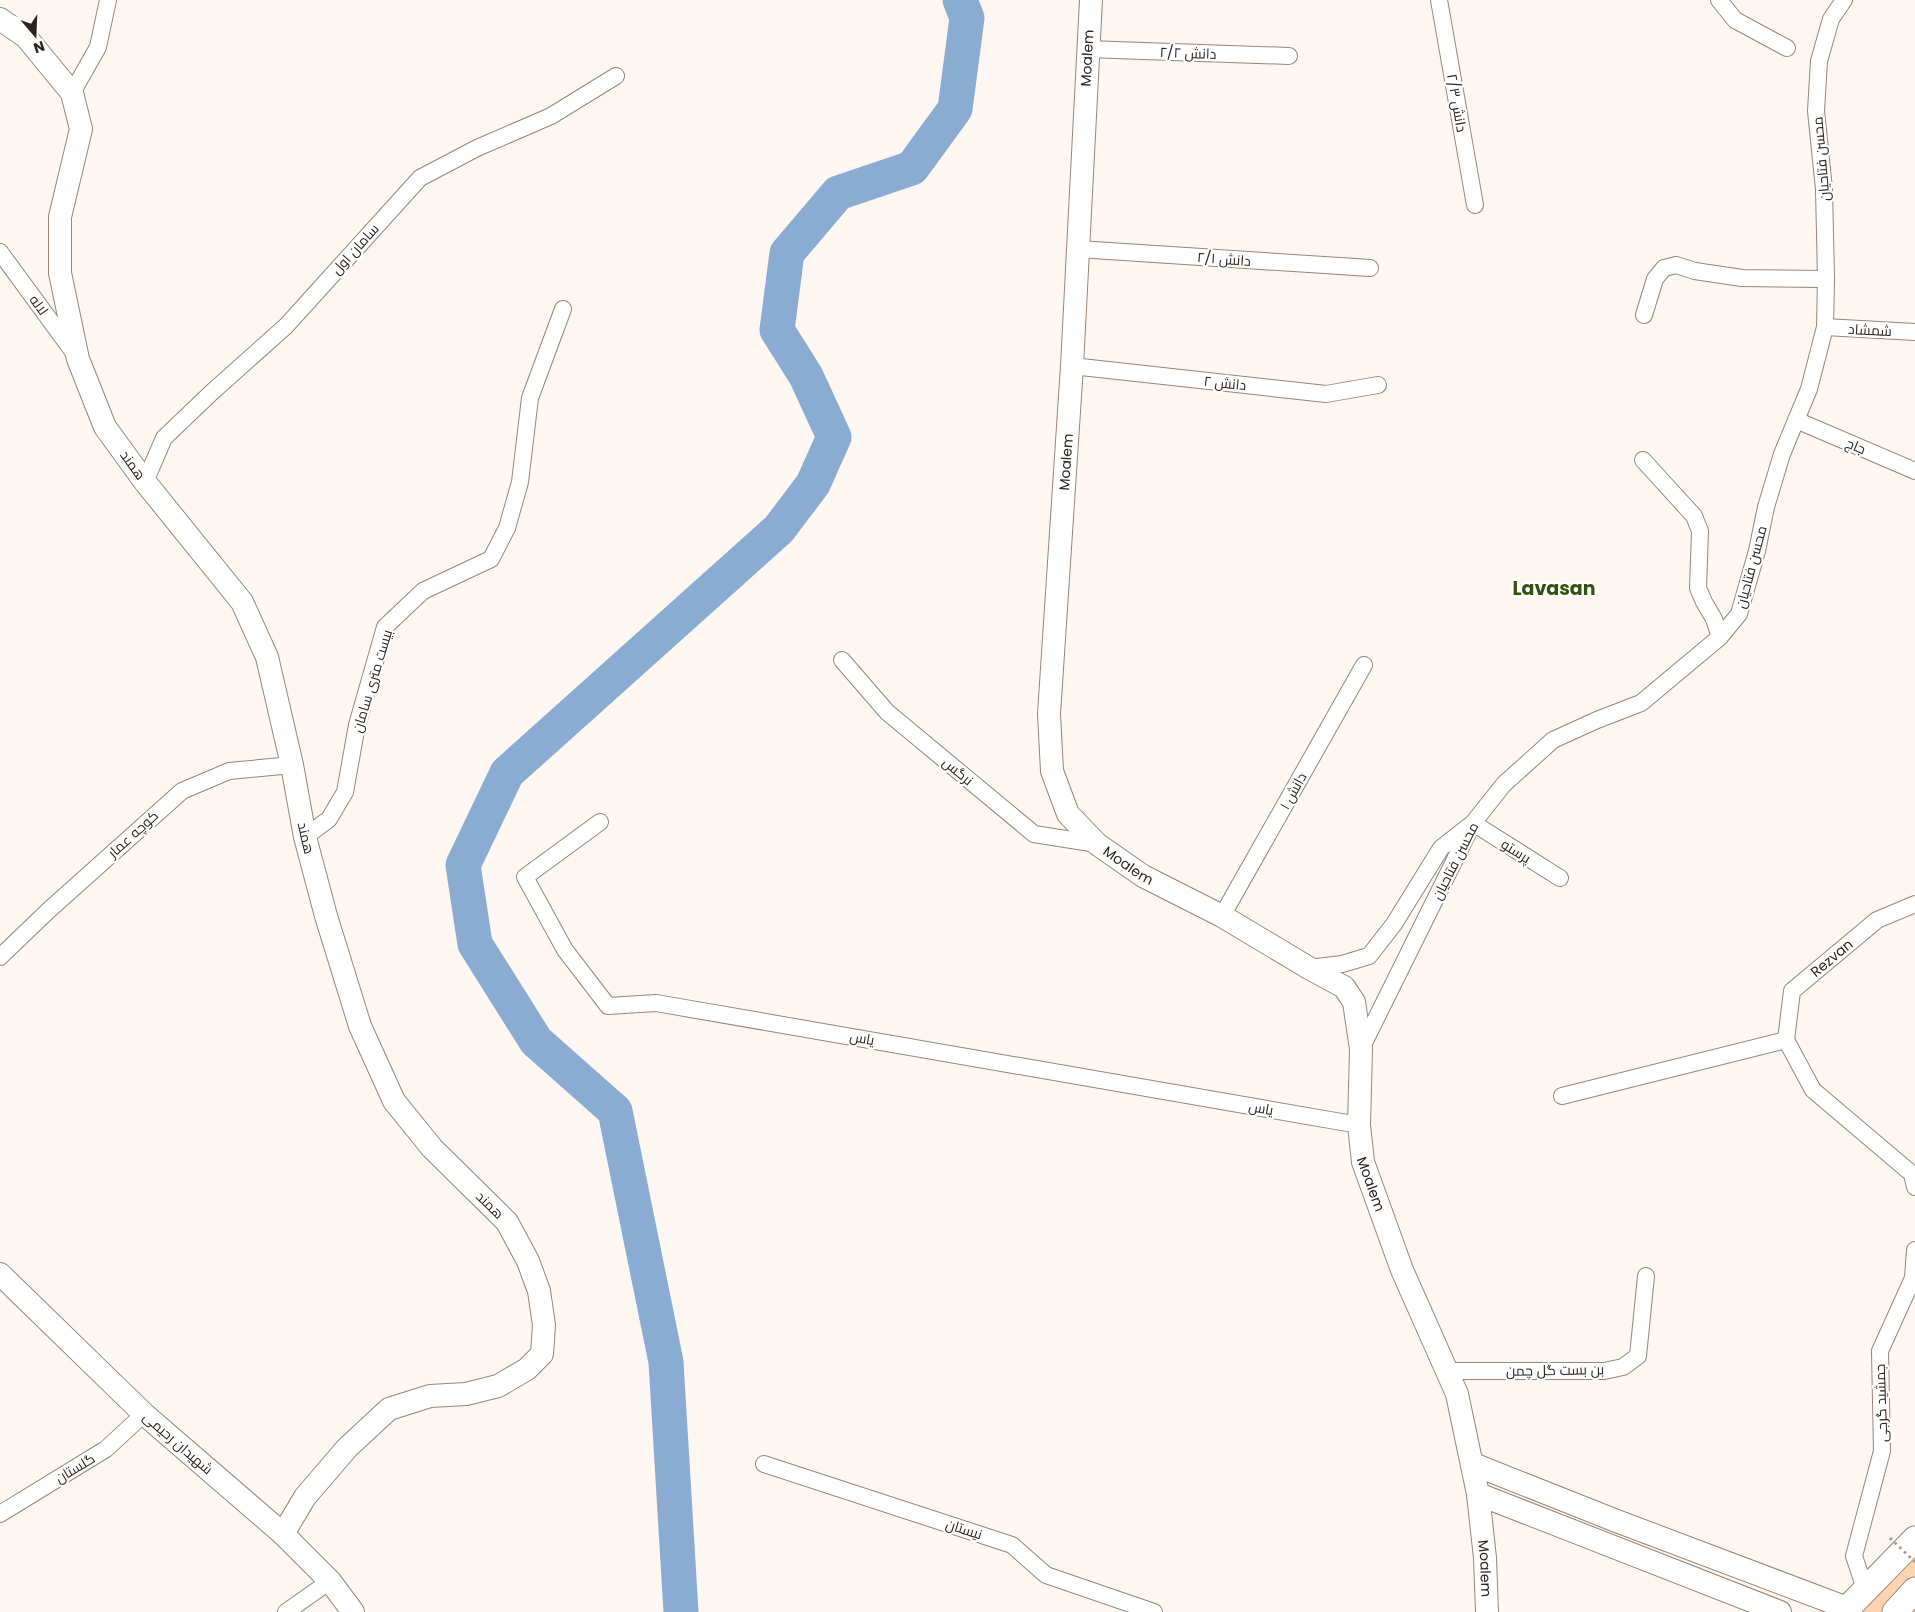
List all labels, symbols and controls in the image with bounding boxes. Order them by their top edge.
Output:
north arrow [10,10,60,60]
street label: Moalem [1076,29,1098,87]
text: N [31,36,47,58]
street label: دانش ۲/۲ [1159,42,1217,64]
street label: دانش ۲/۳ [1442,72,1472,134]
street label: محسن فتاحیان [1807,116,1835,202]
street label: سامان اول [327,219,383,279]
street label: دانش ۲/۱ [1196,247,1252,271]
street label: لاله [25,291,53,319]
street label: شمشاد [1848,319,1892,341]
street label: دانش ۲ [1203,371,1247,395]
street label: Moalem [1054,433,1078,491]
street label: جاج [1843,433,1869,459]
street label: همند [115,446,151,484]
street label: محسن فتاحیان [1730,523,1772,611]
district label: Lavasan [1512,575,1596,602]
street label: بیست متری سامان [347,627,397,735]
street label: نرگس [938,752,978,790]
street label: دانش ۱ [1275,769,1311,813]
street label: کوچه عمار [103,806,163,863]
street label: محسن فتاحیان [1427,819,1483,903]
street label: همند [293,820,319,856]
street label: پرستو [1497,834,1535,868]
street label: Moalem [1099,841,1157,890]
street label: Rezvan [1806,934,1857,982]
street label: یاس [848,1026,876,1050]
street label: یاس [1247,1096,1275,1120]
street label: Moalem [1352,1154,1390,1214]
street label: همند [472,1187,508,1223]
street label: بن بست گل چمن [1506,1359,1604,1381]
street label: جمشید گرجی [1870,1363,1892,1443]
street label: شهیدان رحیمی [139,1407,217,1479]
street label: گلستان [51,1448,99,1488]
street label: نیستان [943,1514,985,1544]
street label: Moalem [1473,1539,1496,1597]

